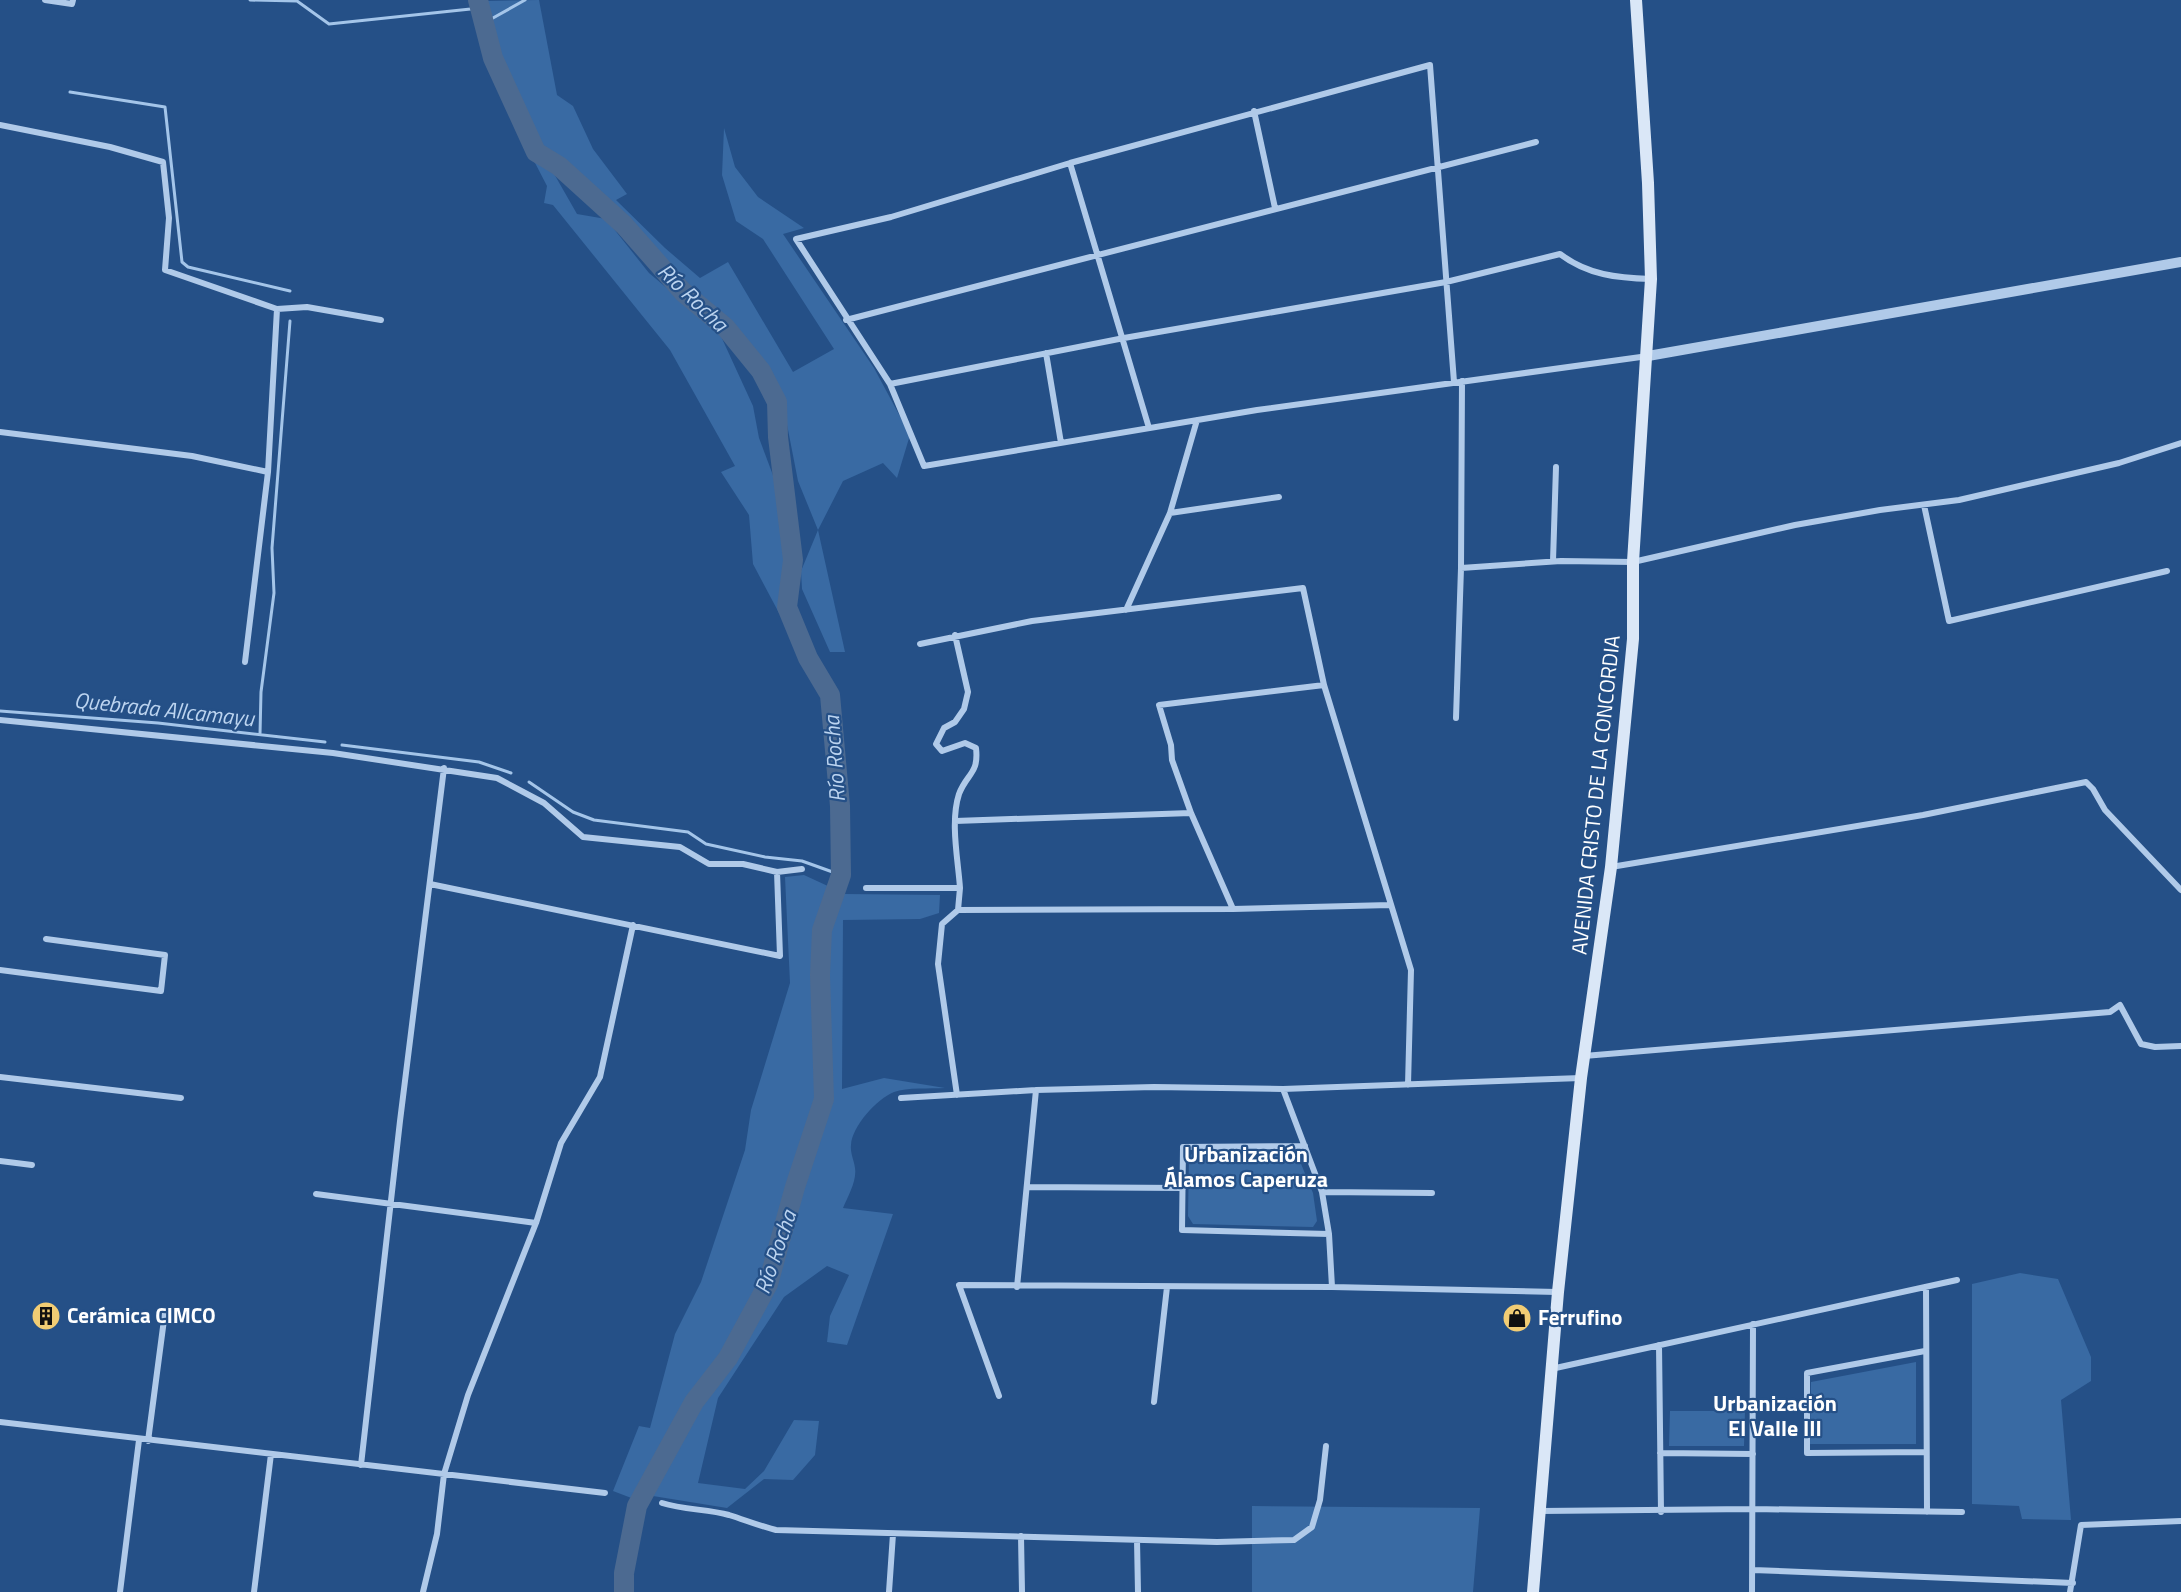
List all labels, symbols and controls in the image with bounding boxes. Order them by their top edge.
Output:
water label: Río Rocha [650,255,737,341]
street label: AVENIDA CRISTO DE LA CONCORDIA [1562,633,1628,956]
water label: Quebrada Allcamayu [72,683,258,736]
water label: Río Rocha [814,713,854,803]
district label: Urbanización Álamos Caperuza [1164,1137,1328,1196]
water label: Río Rocha [745,1204,806,1299]
place label: Cerámica CIMCO [67,1299,216,1331]
building icon: Cerámica CIMCO [30,1300,62,1332]
place label: Ferrufino [1538,1301,1622,1333]
shop icon: Ferrufino [1501,1302,1533,1334]
district label: Urbanización El Valle III [1713,1386,1837,1445]

